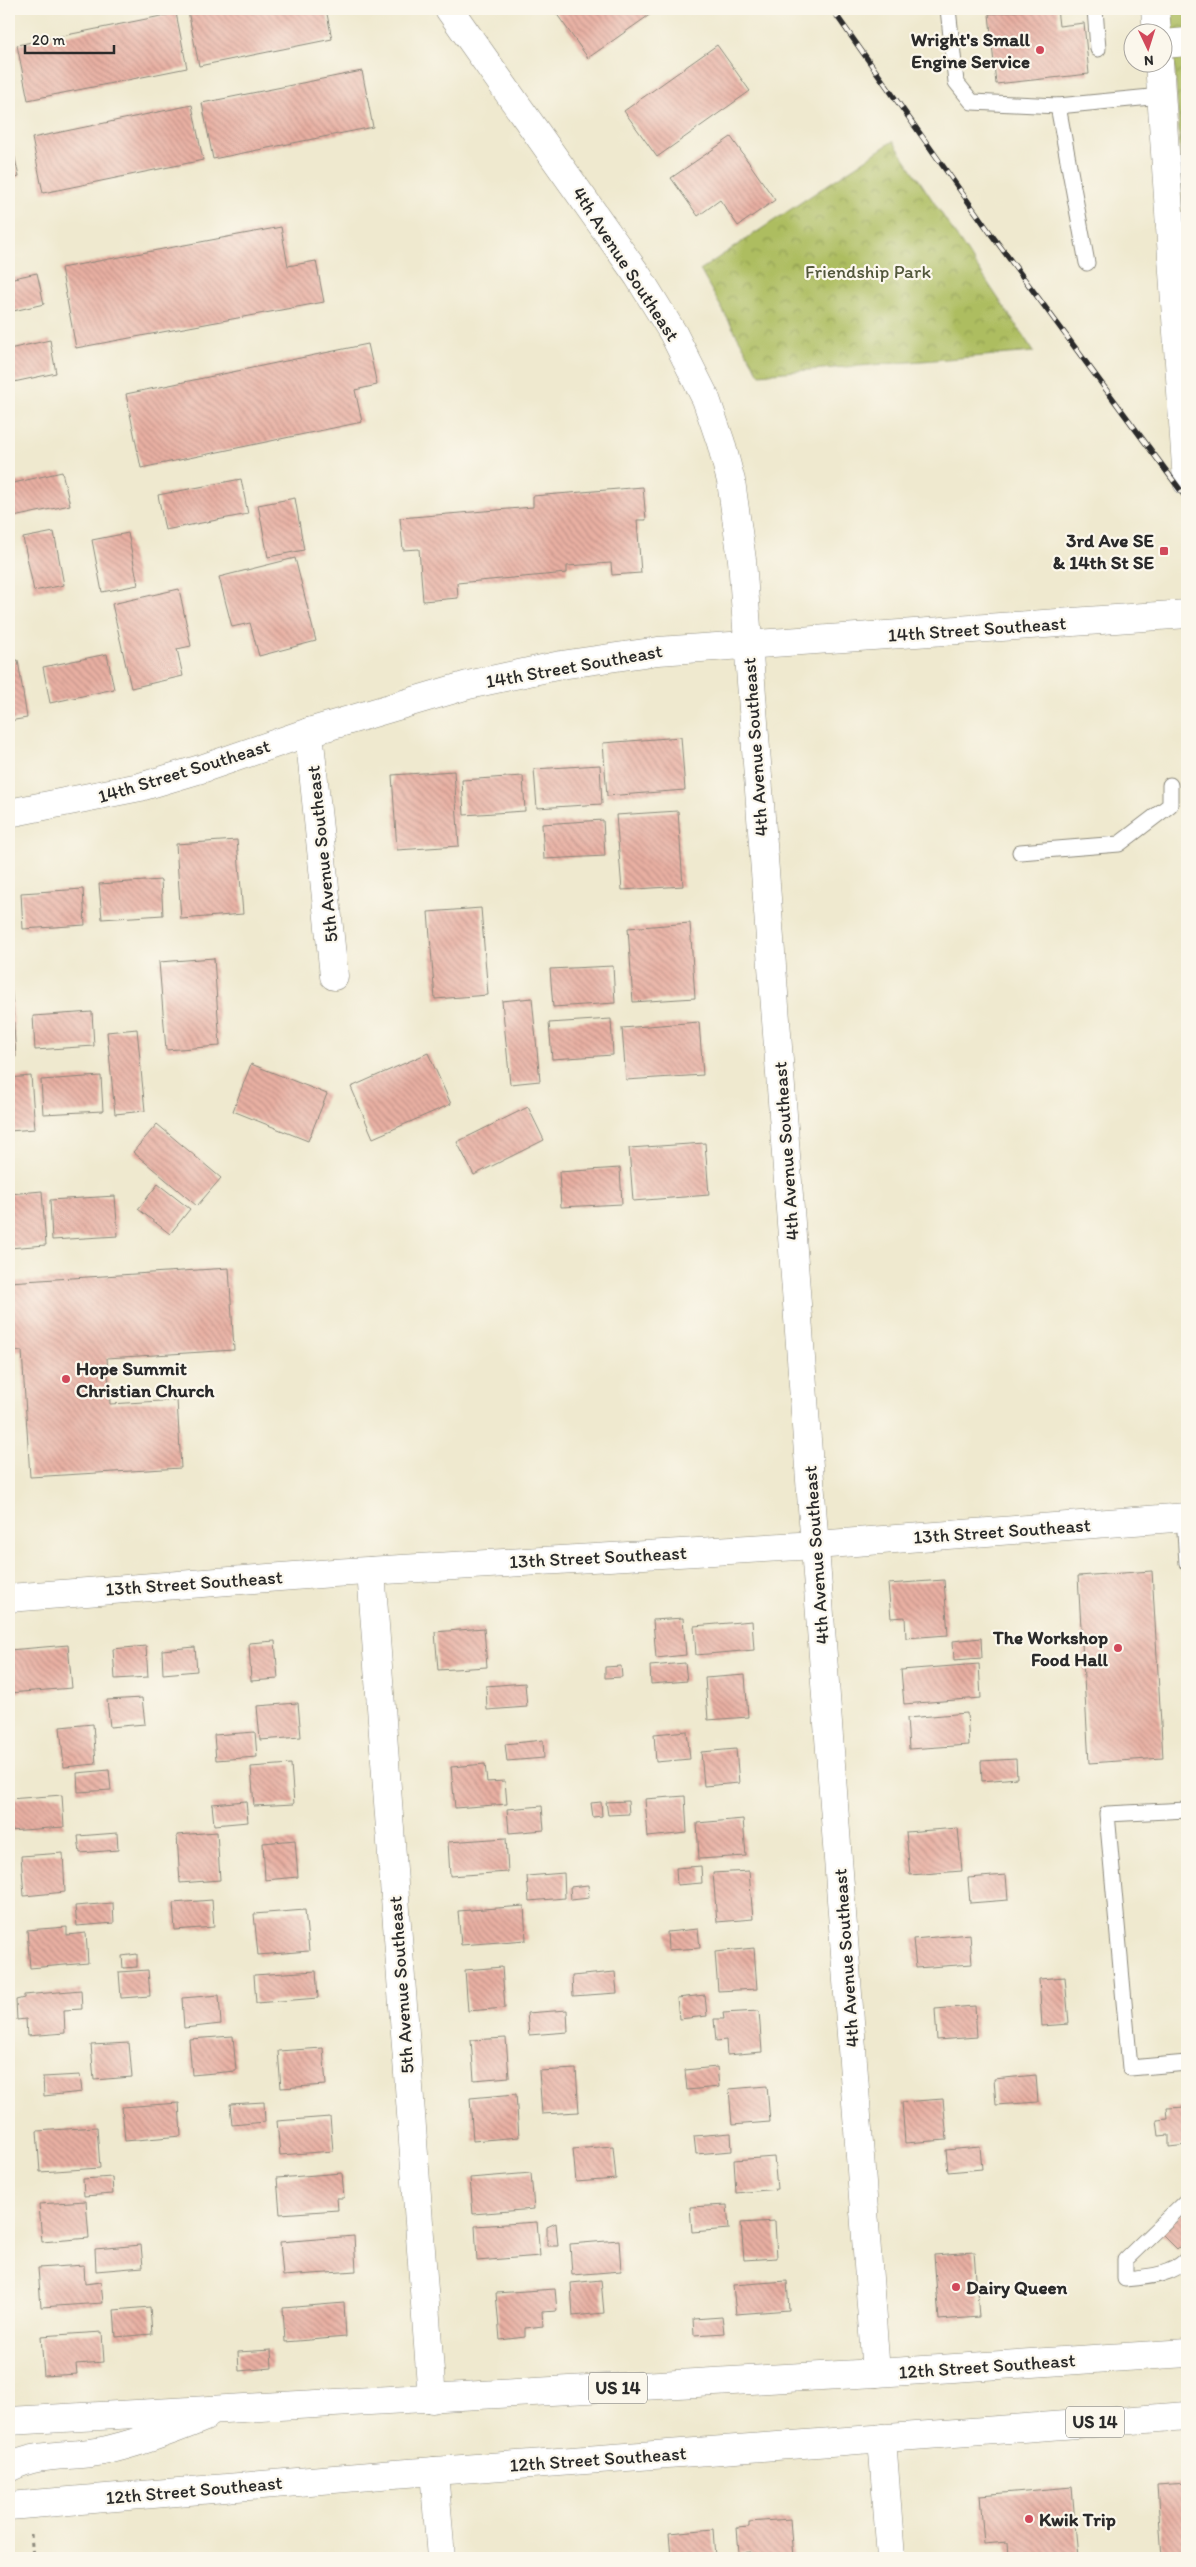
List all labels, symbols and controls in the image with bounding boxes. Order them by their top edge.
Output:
scale bar [25,22,114,54]
north arrow [1124,22,1174,72]
place label: Wright's Small Engine Service [911,28,1031,73]
text: 20 m [32,31,66,49]
marker: Wright's Small Engine Service [1034,44,1046,56]
text: N [1144,52,1154,69]
street label: 4th Avenue Southeast [567,182,685,346]
park label: Friendship Park [805,260,931,283]
place label: 3rd Ave SE & 14th St SE [1053,529,1154,574]
marker: 3rd Ave SE & 14th St SE [1158,545,1170,557]
street label: 14th Street Southeast [887,611,1067,647]
street label: 14th Street Southeast [484,639,664,693]
street label: 4th Avenue Southeast [737,657,773,837]
street label: 14th Street Southeast [95,734,273,808]
street label: 5th Avenue Southeast [301,764,343,944]
street label: 4th Avenue Southeast [768,1061,804,1241]
place label: Hope Summit Christian Church [76,1357,215,1402]
marker: Hope Summit Christian Church [60,1373,72,1385]
street label: 4th Avenue Southeast [798,1465,834,1645]
street label: 13th Street Southeast [913,1513,1091,1549]
street label: 13th Street Southeast [509,1541,687,1573]
street label: 13th Street Southeast [105,1565,283,1601]
place label: The Workshop Food Hall [992,1626,1109,1671]
marker: The Workshop Food Hall [1112,1642,1124,1654]
street label: 4th Avenue Southeast [828,1868,864,2048]
street label: 5th Avenue Southeast [383,1895,419,2075]
place label: Dairy Queen [966,2276,1067,2299]
marker: Dairy Queen [950,2281,962,2293]
street label: 12th Street Southeast [898,2348,1076,2384]
road number: US 14 [589,2372,647,2404]
road number: US 14 [1066,2406,1124,2438]
street label: 12th Street Southeast [509,2441,687,2477]
street label: 12th Street Southeast [105,2471,283,2509]
place label: Kwik Trip [1039,2508,1116,2531]
marker: Kwik Trip [1023,2513,1035,2525]

